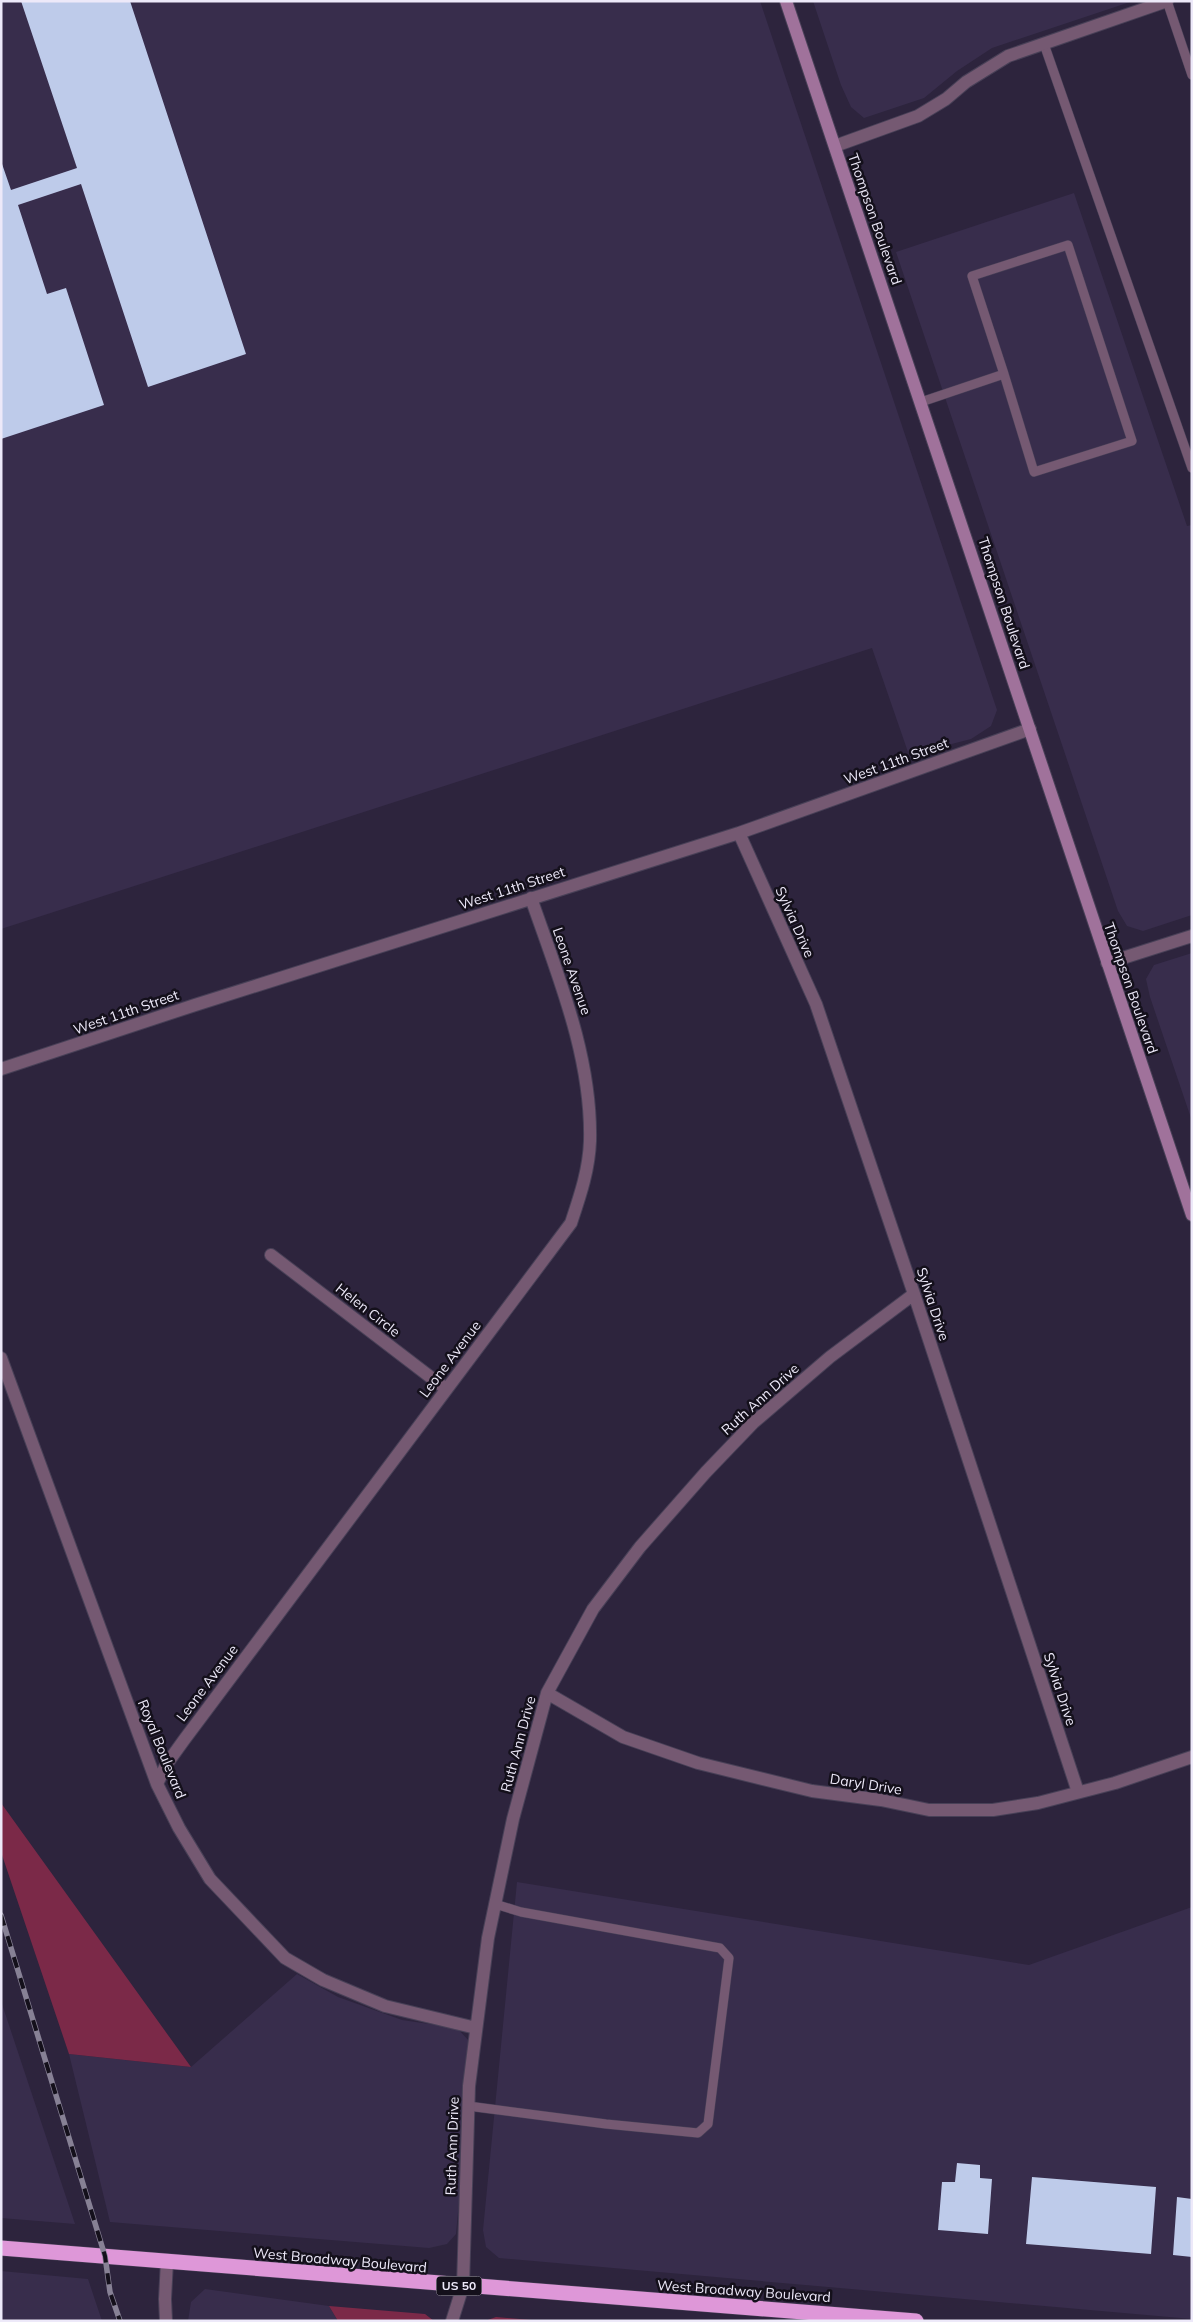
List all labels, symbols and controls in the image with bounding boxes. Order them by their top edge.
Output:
street label: Thompson Boulevard [844,151,906,287]
street label: Thompson Boulevard [974,535,1034,671]
street label: West 11th Street [841,734,951,788]
street label: West 11th Street [457,862,567,914]
street label: Sylvia Drive [771,884,819,960]
street label: Thompson Boulevard [1100,920,1162,1056]
street label: Leone Avenue [549,925,595,1017]
street label: West 11th Street [71,986,181,1038]
street label: Sylvia Drive [913,1265,953,1343]
street label: Helen Circle [332,1279,404,1341]
street label: Leone Avenue [415,1317,485,1401]
street label: Ruth Ann Drive [717,1359,803,1439]
street label: Leone Avenue [172,1641,242,1725]
street label: Sylvia Drive [1040,1650,1080,1728]
street label: Ruth Ann Drive [497,1694,539,1794]
street label: Royal Boulevard [134,1697,190,1801]
street label: Daryl Drive [829,1769,903,1799]
street label: Ruth Ann Drive [441,2096,463,2196]
street label: West Broadway Boulevard [253,2243,427,2277]
road number: US 50 [436,2276,482,2296]
street label: West Broadway Boulevard [657,2276,831,2306]

